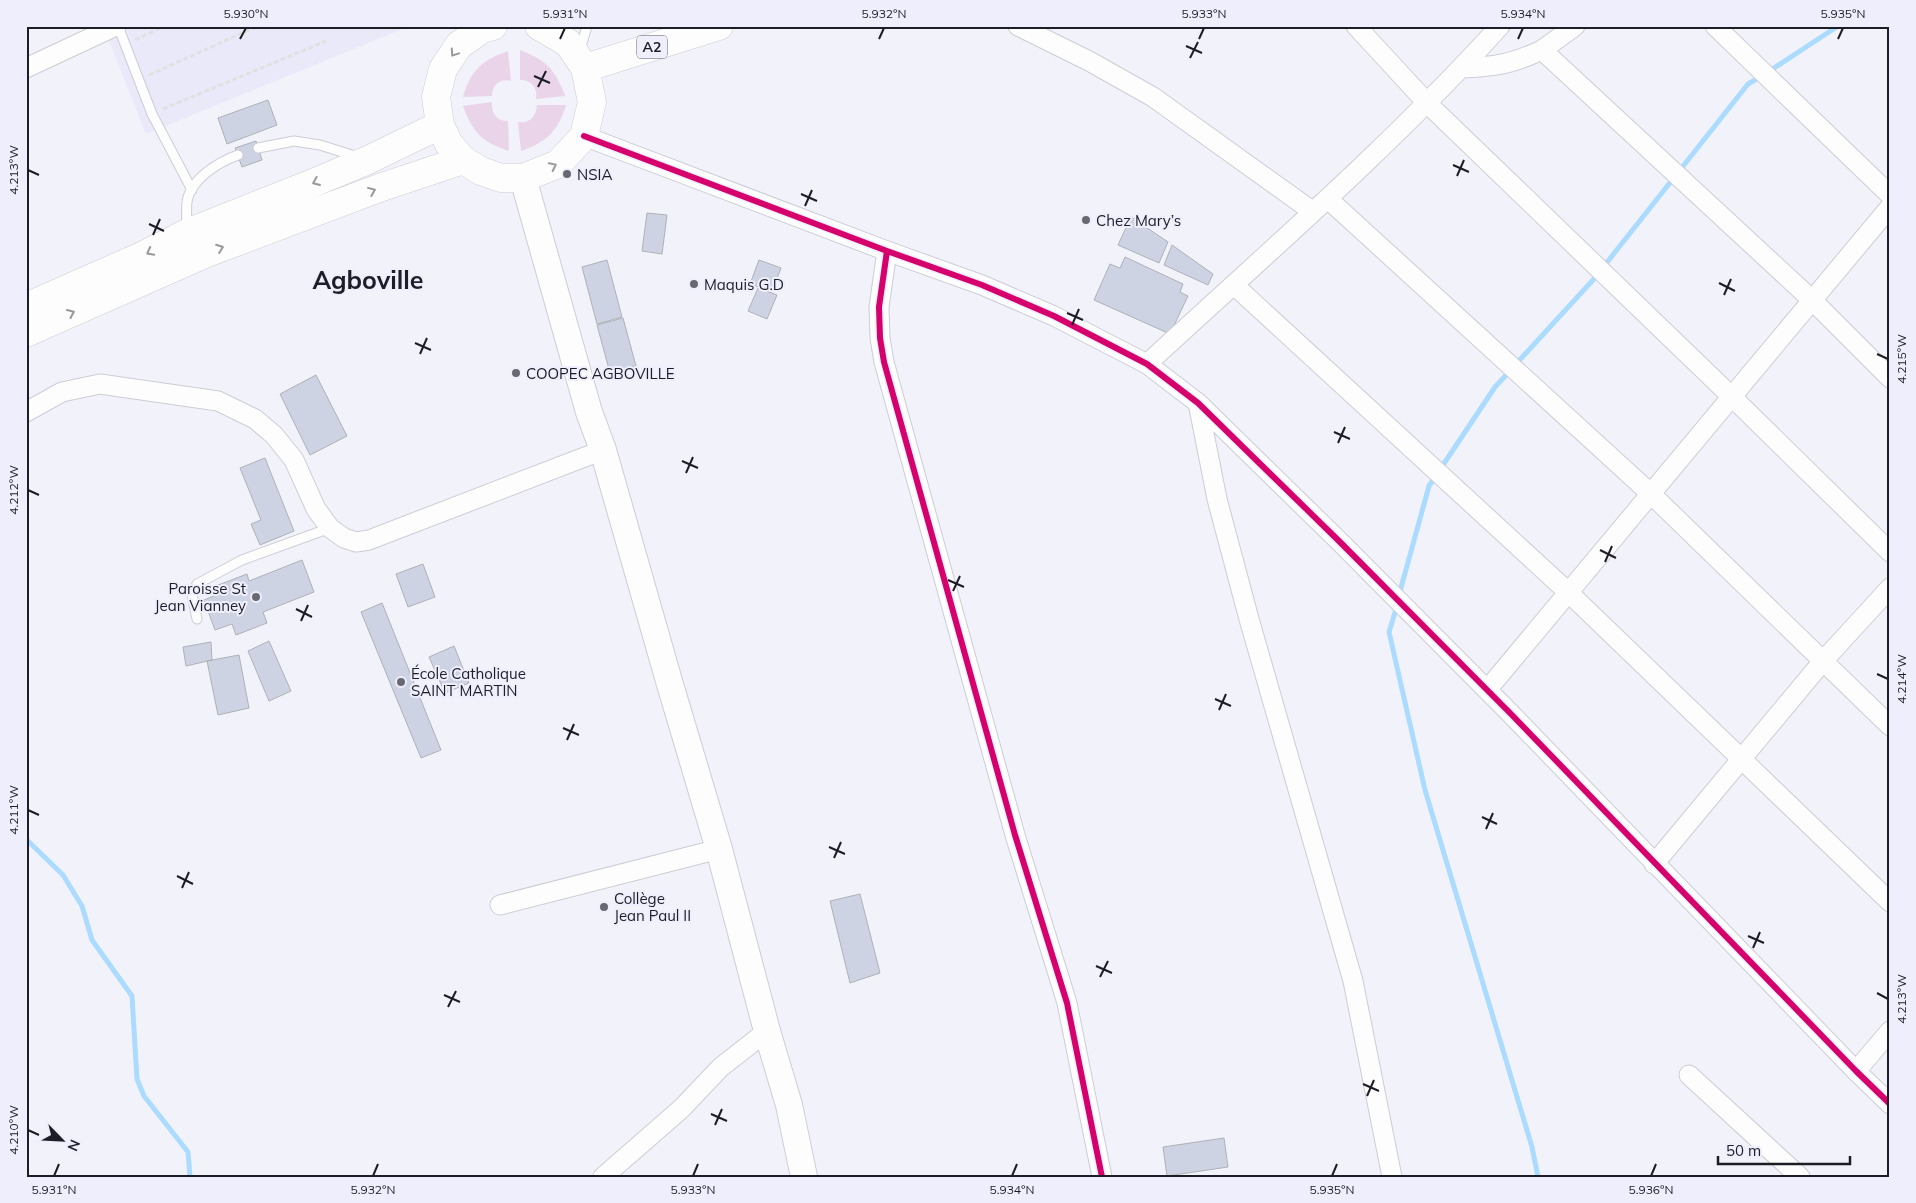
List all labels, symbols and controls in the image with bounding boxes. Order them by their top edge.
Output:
text: 5.930°N [224,6,268,21]
text: 5.931°N [543,6,587,21]
text: 5.932°N [862,6,906,21]
text: 5.933°N [1182,6,1226,21]
text: 5.934°N [1501,6,1545,21]
text: 5.935°N [1821,6,1865,21]
road number: A2 [637,36,667,58]
one-way arrow [450,48,460,57]
text: 4.213°W [6,145,21,195]
one-way arrow [547,162,556,172]
place label: NSIA [577,165,612,184]
marker: NSIA [561,168,573,180]
one-way arrow [312,176,321,186]
one-way arrow [367,187,376,197]
place label: Chez Mary’s [1096,211,1181,230]
marker: Chez Mary’s [1080,214,1092,226]
one-way arrow [215,244,224,254]
one-way arrow [147,246,156,256]
district label: Agboville [312,264,424,295]
place label: Maquis G.D [704,275,784,294]
marker: Maquis G.D [688,278,700,290]
one-way arrow [66,309,75,320]
text: 4.215°W [1894,334,1909,384]
place label: COOPEC AGBOVILLE [526,364,675,383]
marker: COOPEC AGBOVILLE [510,367,522,379]
text: 4.212°W [6,465,21,515]
place label: Paroisse St Jean Vianney [155,579,246,615]
marker: Paroisse St Jean Vianney [250,591,262,603]
text: 4.214°W [1894,654,1909,704]
place label: École Catholique SAINT MARTIN [411,664,526,700]
marker: École Catholique SAINT MARTIN [395,676,407,688]
text: 4.211°W [6,785,21,835]
place label: Collège Jean Paul II [614,889,691,925]
marker: Collège Jean Paul II [598,901,610,913]
text: 4.213°W [1894,974,1909,1024]
text: 4.210°W [6,1105,21,1155]
north arrow [38,1116,88,1166]
scale bar [1718,1133,1851,1165]
text: N [64,1137,84,1154]
text: 50 m [1726,1141,1761,1160]
text: 5.931°N [32,1182,76,1197]
text: 5.932°N [351,1182,395,1197]
text: 5.933°N [671,1182,715,1197]
text: 5.934°N [990,1182,1034,1197]
text: 5.935°N [1310,1182,1354,1197]
text: 5.936°N [1629,1182,1673,1197]

